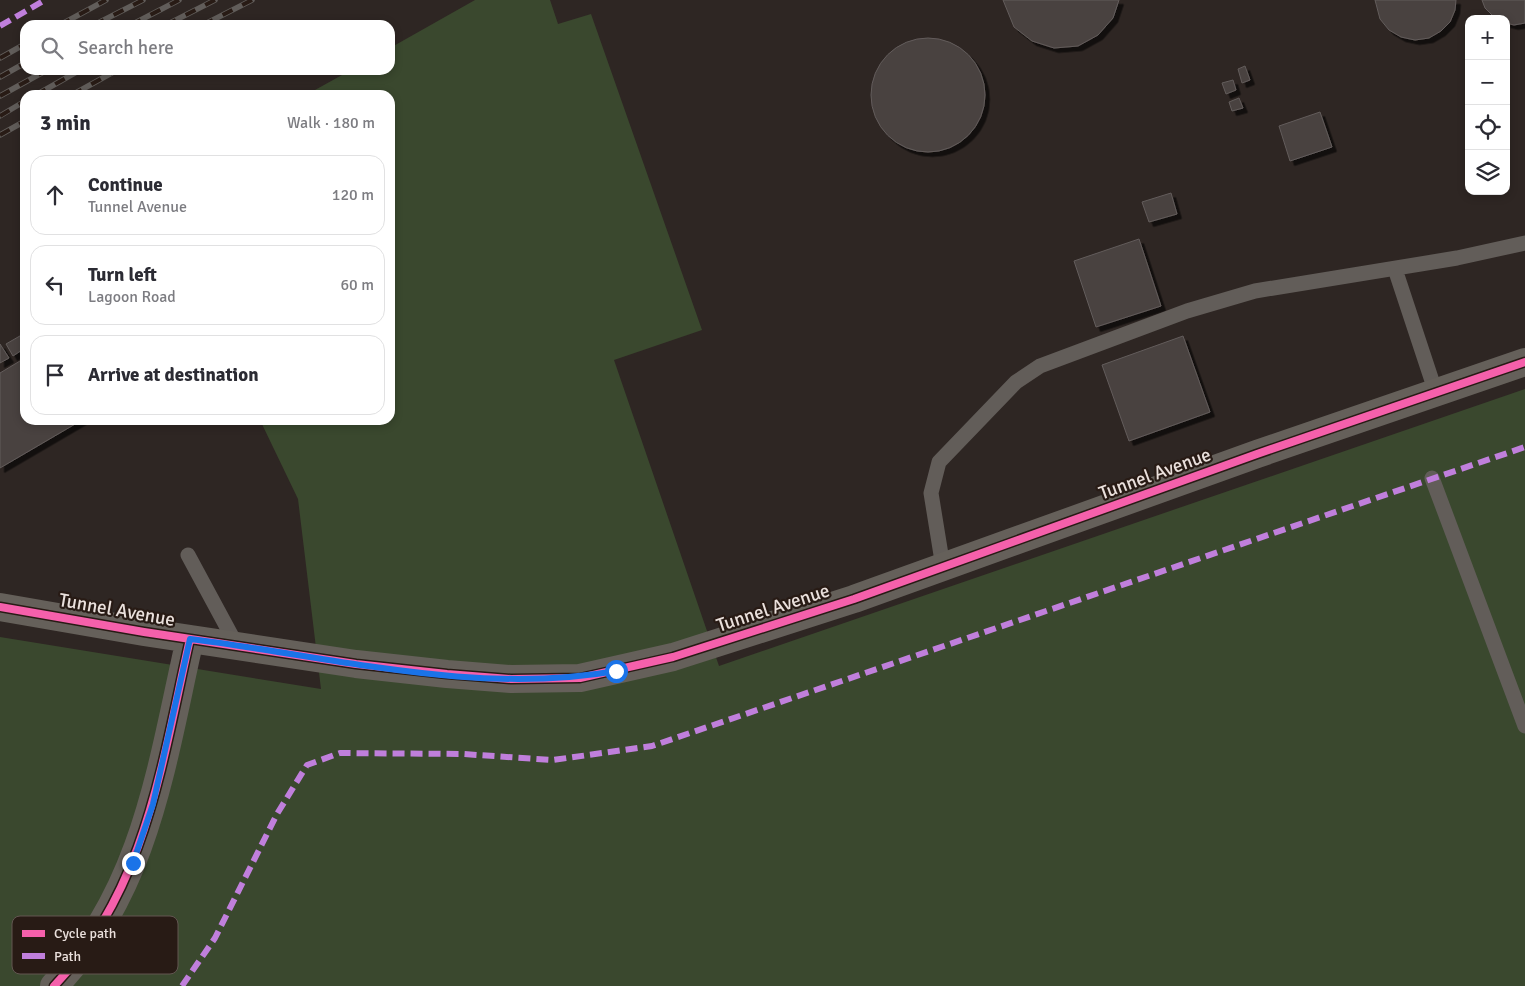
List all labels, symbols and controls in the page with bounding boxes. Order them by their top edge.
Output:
map controls [1465,15,1510,195]
button: + [1465,15,1510,60]
search box [20,20,395,75]
icon: search [38,34,66,62]
text: Search here [78,36,174,60]
button: − [1465,60,1510,105]
button: locate [1465,105,1510,150]
text: 3 min [40,110,91,136]
text: Walk · 180 m [287,113,375,133]
button: layers [1465,150,1510,195]
text: Continue [88,173,163,197]
icon: ahead [41,181,69,209]
text: 120 m [332,185,374,205]
text: Tunnel Avenue [88,197,187,217]
text: Turn left [88,263,157,287]
icon: left [41,271,69,299]
text: 60 m [340,275,374,295]
text: Lagoon Road [88,287,176,307]
icon: arrive [41,361,69,389]
text: Arrive at destination [88,363,259,387]
street label: Tunnel Avenue [1096,443,1214,505]
street label: Tunnel Avenue [713,578,833,638]
street label: Tunnel Avenue [57,588,177,632]
route start [605,660,628,683]
route end [122,852,145,875]
legend [12,916,178,974]
text: Cycle path [54,925,116,942]
text: Path [54,948,81,965]

